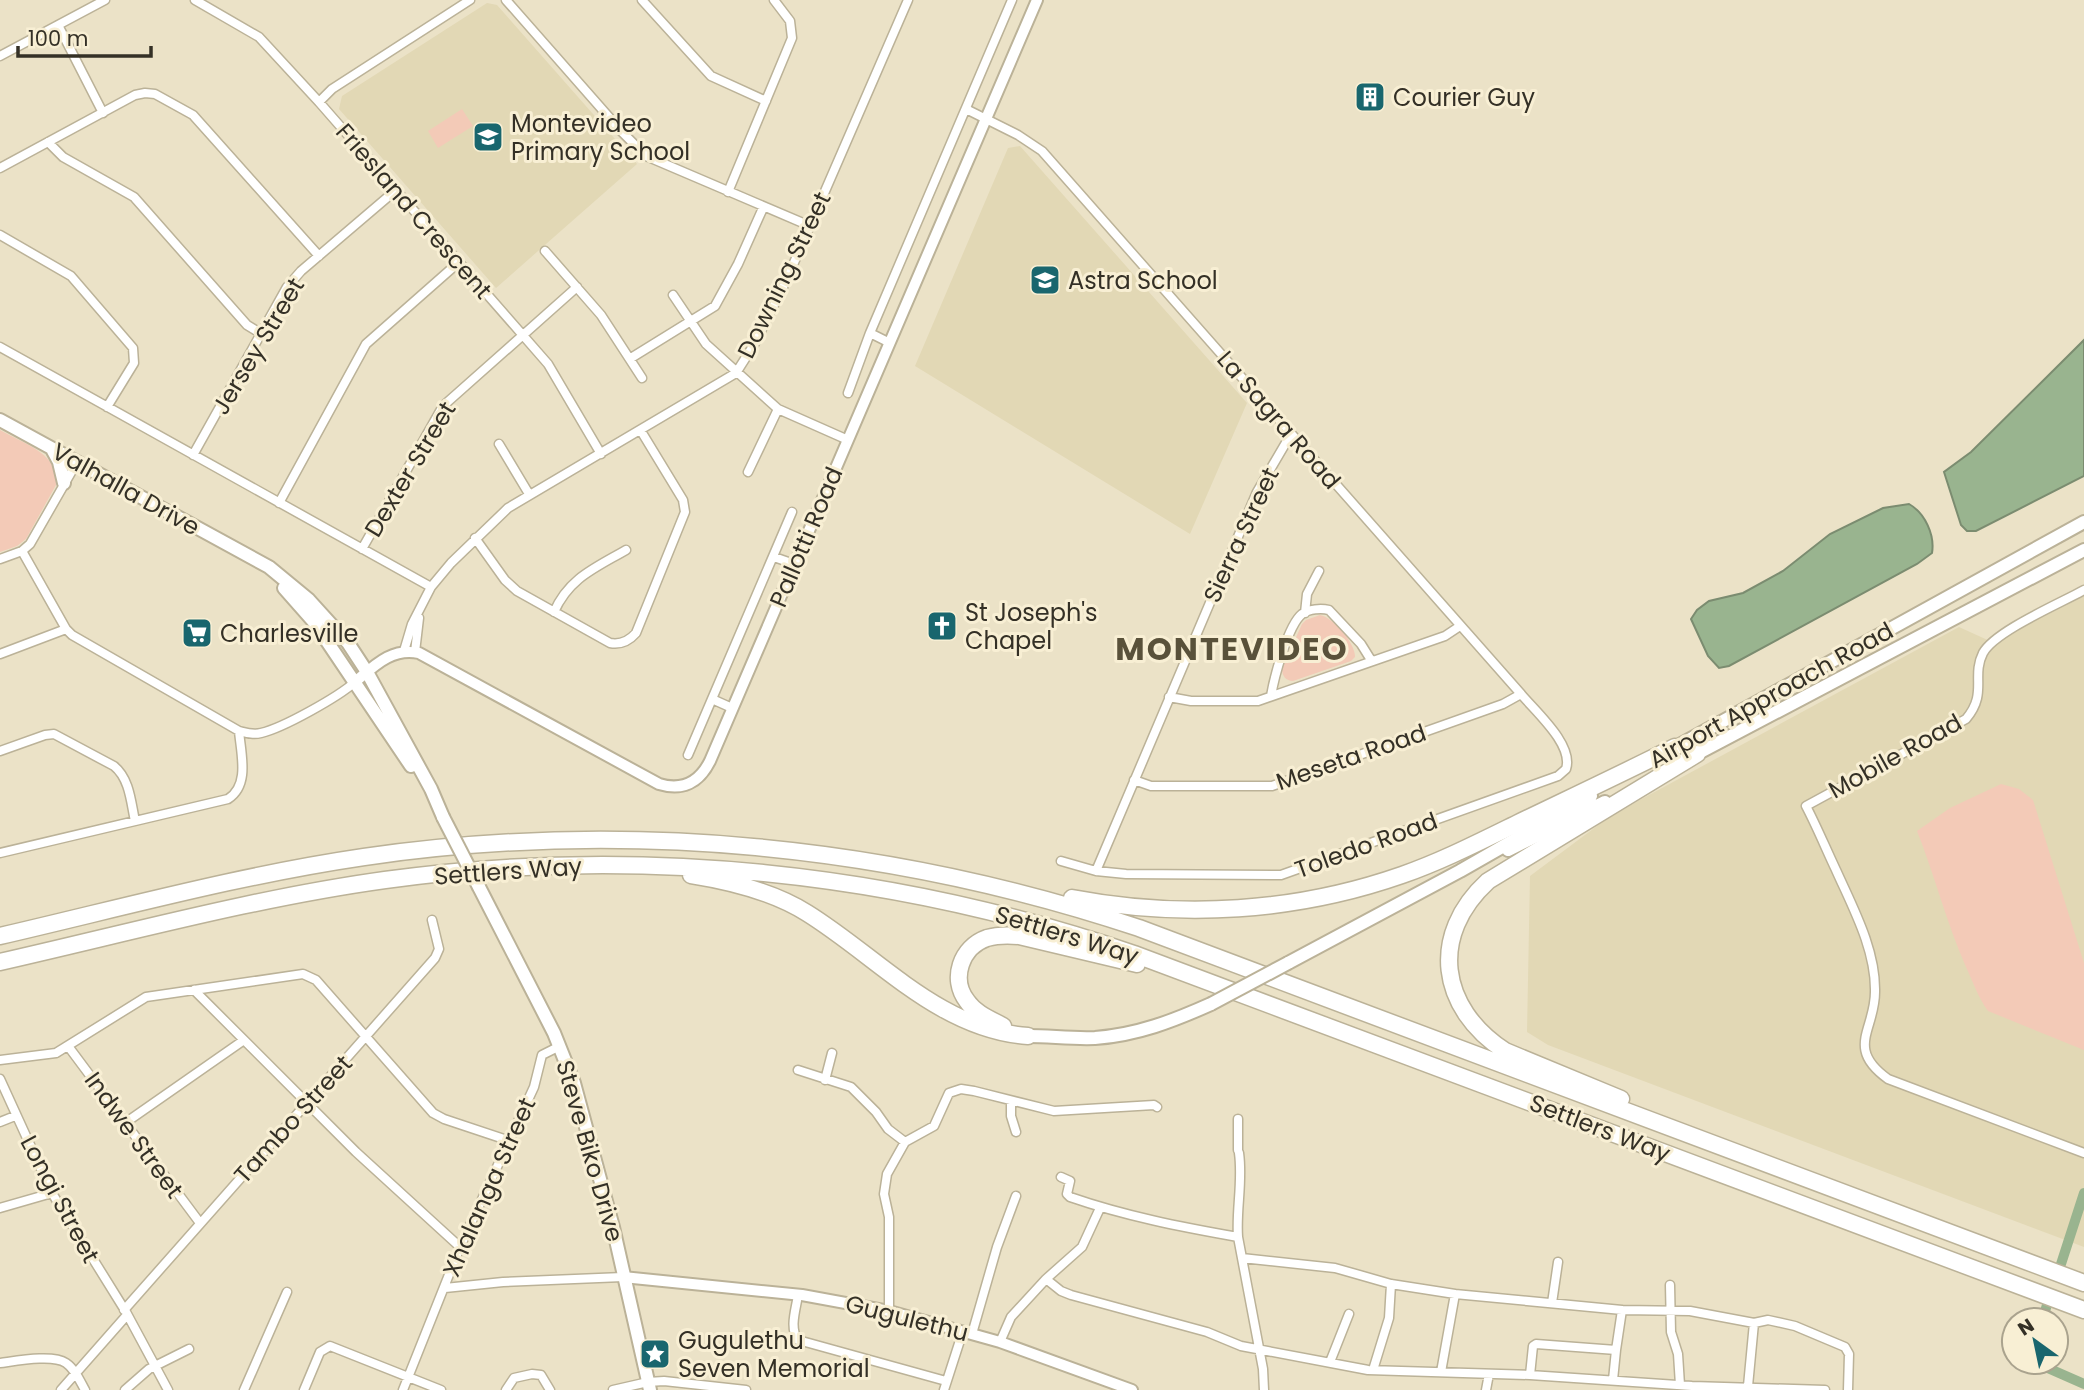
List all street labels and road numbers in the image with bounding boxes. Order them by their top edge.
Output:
street label: Friesland Crescent [328,116,500,306]
street label: Downing Street [729,186,839,364]
street label: Jersey Street [204,271,312,421]
street label: La Sagra Road [1210,344,1348,496]
street label: Dexter Street [357,395,463,543]
street label: Valhalla Drive [46,435,206,543]
street label: Pallotti Road [762,462,850,612]
street label: Sierra Street [1195,462,1287,608]
street label: Airport Approach Road [1643,614,1899,776]
street label: Mobile Road [1822,706,1968,806]
street label: Meseta Road [1272,716,1430,798]
street label: Toledo Road [1290,804,1442,886]
street label: Settlers Way [433,849,584,893]
street label: Settlers Way [991,898,1143,973]
street label: Tambo Street [226,1048,360,1190]
street label: Steve Biko Drive [548,1056,632,1246]
street label: Indwe Street [77,1065,191,1205]
street label: Settlers Way [1525,1086,1676,1170]
street label: Xhalanga Street [435,1092,543,1282]
street label: Longi Street [13,1129,107,1269]
street label: Gugulethu [842,1287,972,1349]

